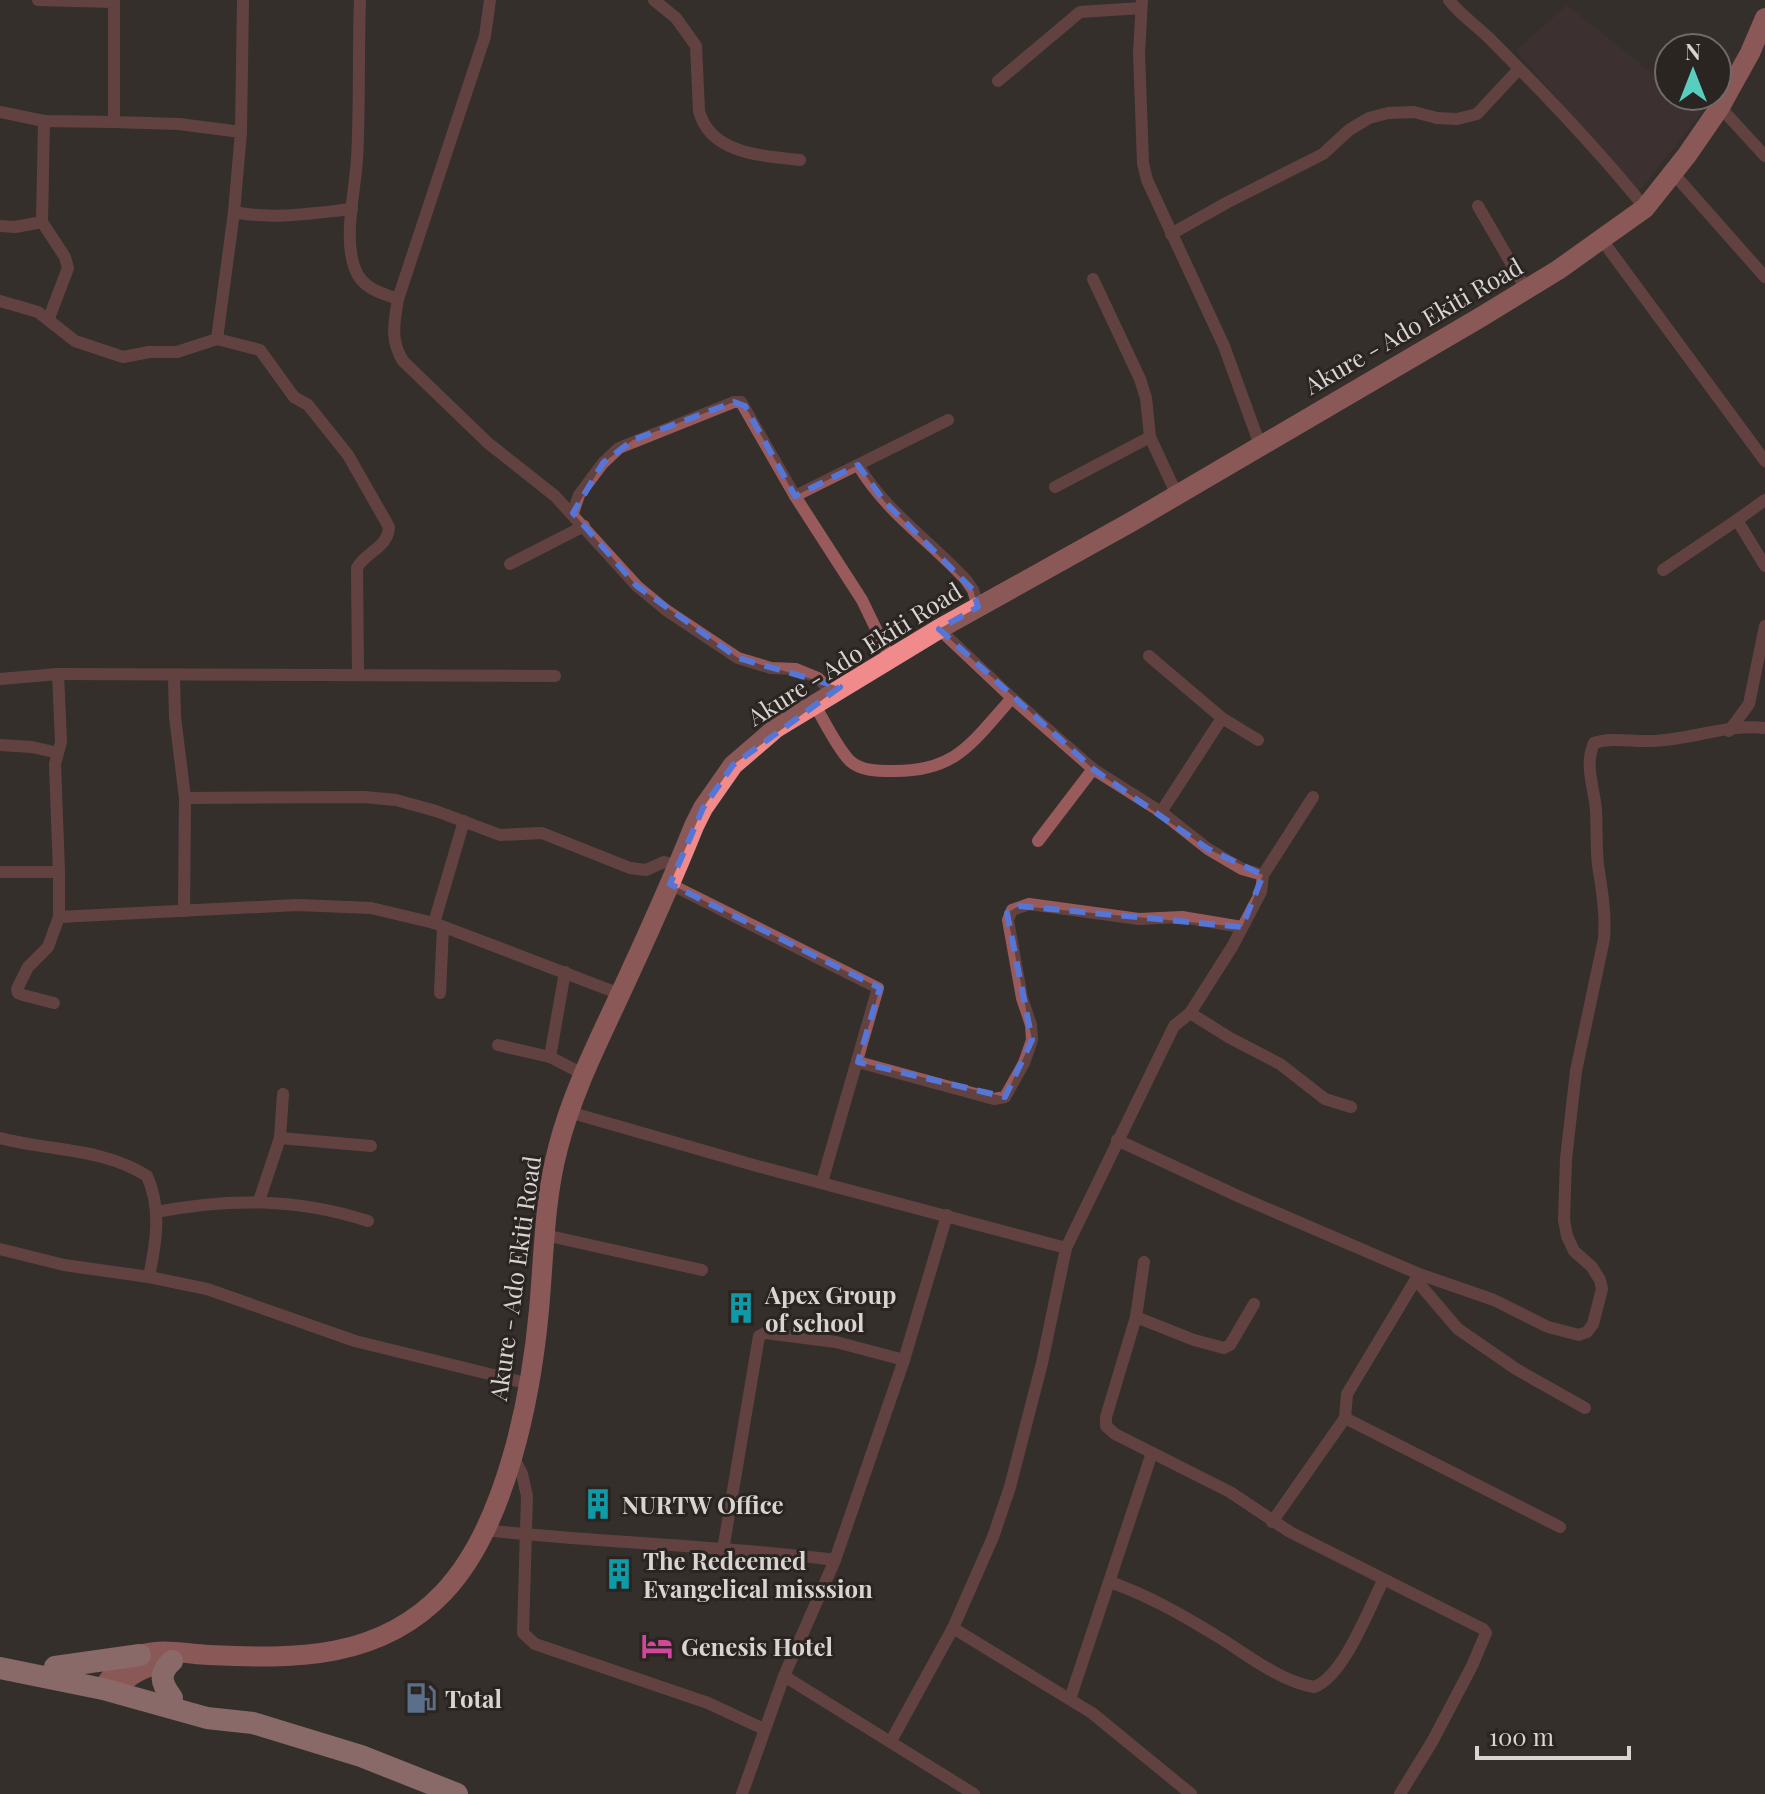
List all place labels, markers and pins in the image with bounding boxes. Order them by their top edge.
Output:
place label: Apex Group of school [764,1278,896,1338]
building icon: Apex Group of school [724,1291,758,1325]
building icon: NURTW Office [581,1487,615,1521]
place label: NURTW Office [622,1488,784,1520]
place label: The Redeemed Evangelical misssion [643,1544,873,1604]
building icon: The Redeemed Evangelical misssion [602,1557,636,1591]
hotel icon: Genesis Hotel [640,1629,674,1663]
place label: Genesis Hotel [681,1630,834,1662]
fuel station icon: Total [404,1681,438,1715]
place label: Total [445,1682,502,1714]

